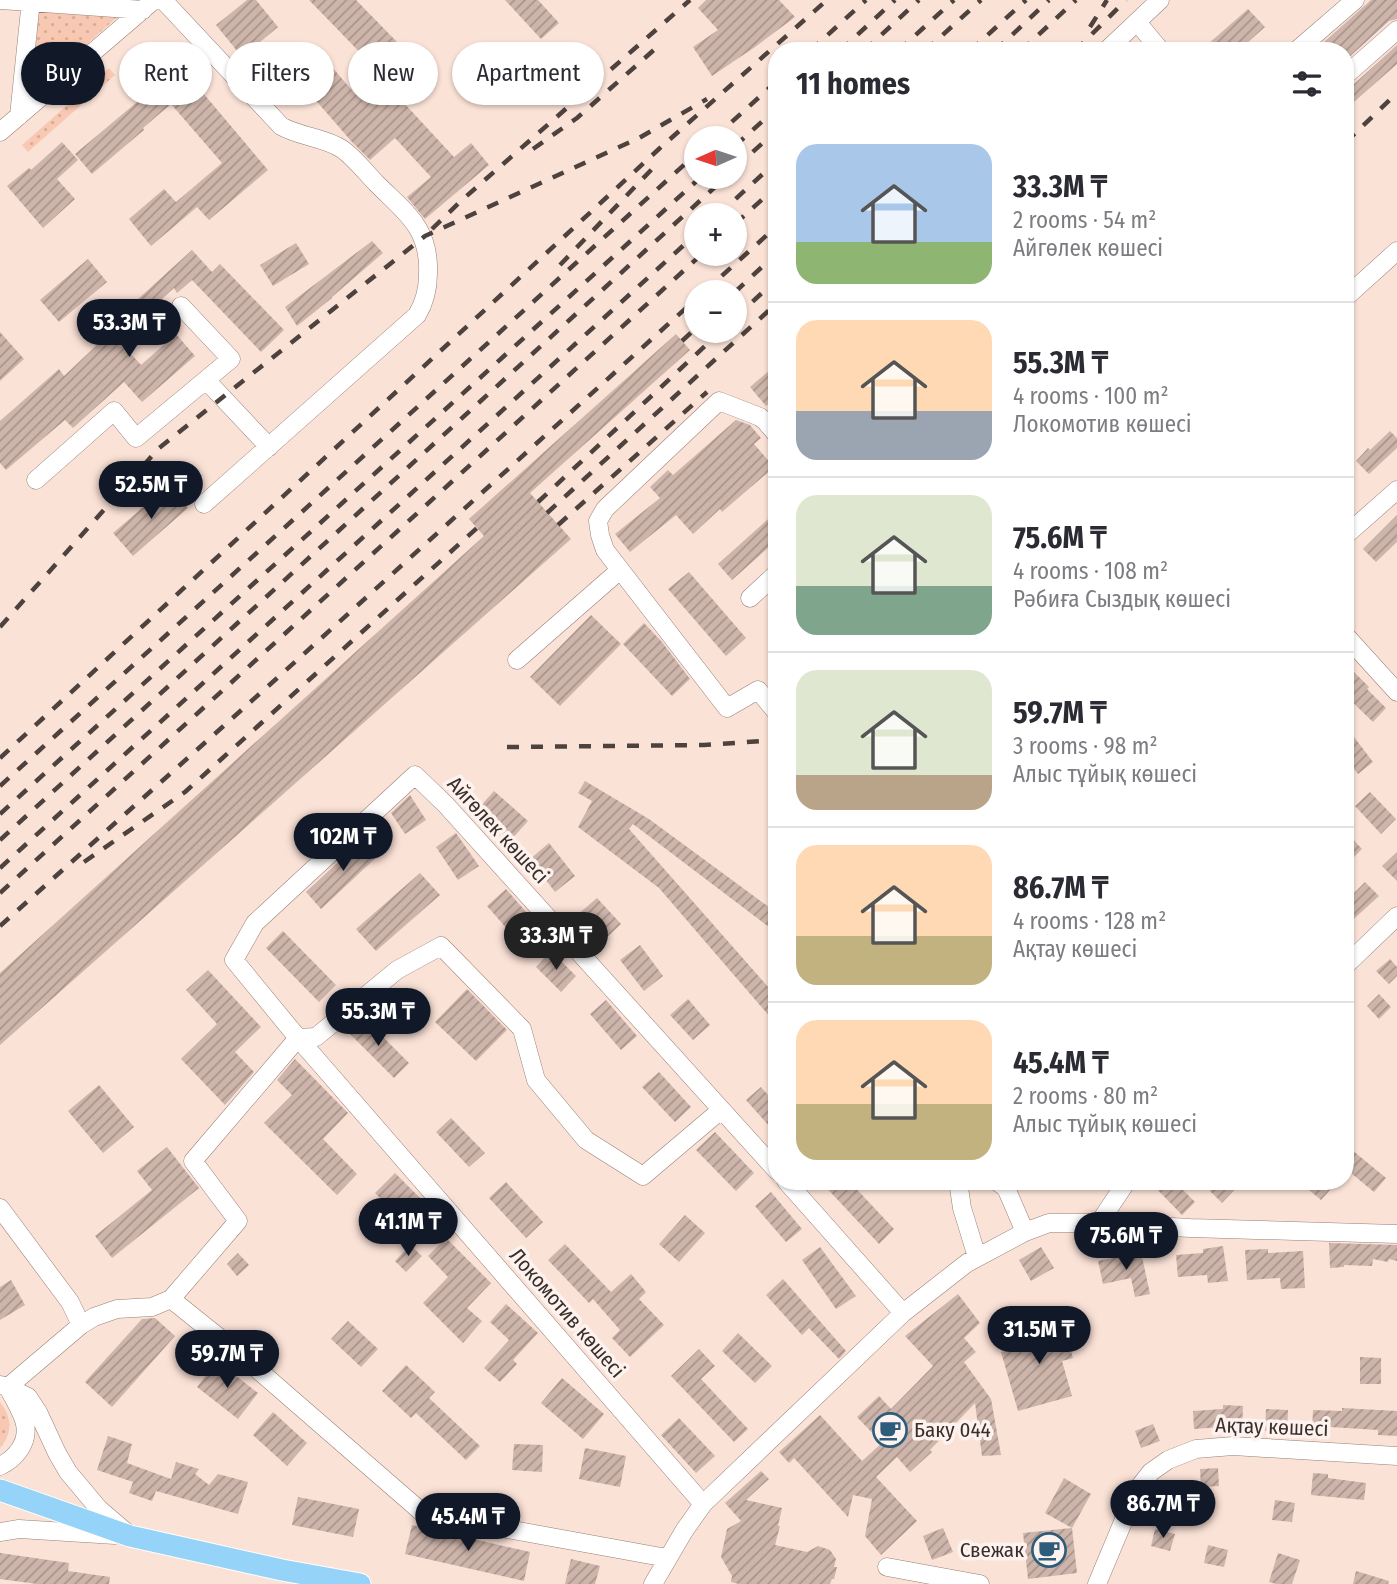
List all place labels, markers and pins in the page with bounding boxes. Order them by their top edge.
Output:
pin: 53.3M ₸ [64,300,194,359]
pin: 52.5M ₸ [86,462,216,521]
pin: 102M ₸ [286,814,400,873]
pin: 33.3M ₸ [491,912,621,972]
pin: 55.3M ₸ [313,988,443,1048]
pin: 41.1M ₸ [343,1198,473,1258]
pin: 75.6M ₸ [1061,1212,1191,1272]
pin: 31.5M ₸ [974,1306,1104,1366]
pin: 59.7M ₸ [162,1330,292,1390]
cafe icon: Баку 044 [871,1411,909,1449]
place label: Баку 044 [914,1417,991,1443]
pin: 86.7M ₸ [1098,1480,1228,1540]
pin: 45.4M ₸ [403,1494,533,1553]
cafe icon: Свежак [1030,1531,1068,1569]
place label: Свежак [960,1537,1024,1563]

